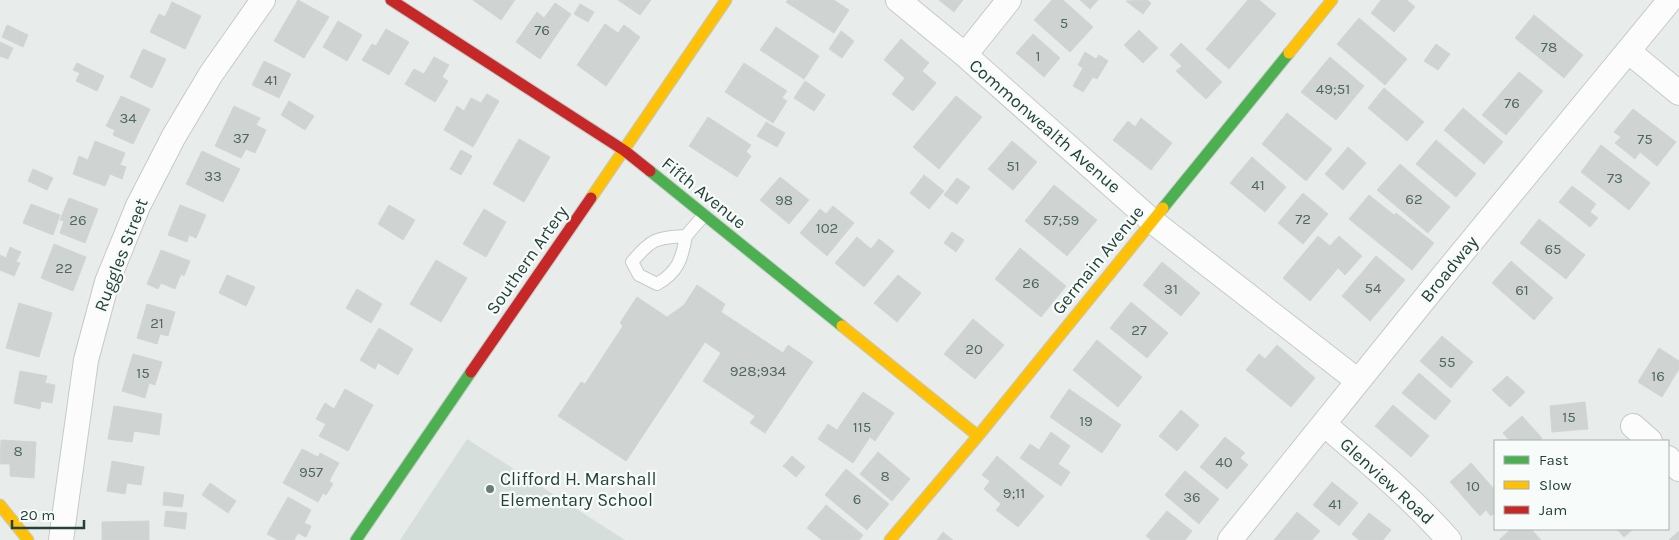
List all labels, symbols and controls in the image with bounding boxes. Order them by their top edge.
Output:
house number: 5 [1060,14,1068,32]
house number: 76 [534,21,550,39]
house number: 78 [1541,38,1557,56]
house number: 1 [1036,47,1040,65]
street label: Commonwealth Avenue [965,54,1125,198]
house number: 41 [264,71,278,89]
house number: 49;51 [1316,80,1350,98]
house number: 76 [1504,94,1520,112]
house number: 34 [119,109,137,127]
house number: 37 [233,129,249,147]
house number: 75 [1637,130,1653,148]
street label: Fifth Avenue [657,152,751,234]
house number: 51 [1006,157,1020,175]
house number: 33 [204,167,222,185]
house number: 73 [1607,169,1623,187]
house number: 41 [1251,176,1265,194]
house number: 62 [1405,190,1423,208]
house number: 98 [775,191,793,209]
street label: Ruggles Street [89,195,153,315]
street label: Southern Artery [481,201,573,319]
street label: Germain Avenue [1047,201,1149,319]
house number: 72 [1295,210,1311,228]
house number: 26 [69,211,87,229]
house number: 57;59 [1043,211,1079,229]
house number: 102 [816,219,838,237]
street label: Broadway [1415,231,1483,307]
house number: 65 [1544,240,1562,258]
house number: 22 [55,259,73,277]
house number: 26 [1022,274,1040,292]
house number: 54 [1365,279,1382,297]
house number: 31 [1164,280,1178,298]
house number: 61 [1515,281,1529,299]
house number: 21 [150,314,164,332]
house number: 27 [1131,321,1147,339]
house number: 20 [965,340,983,358]
house number: 55 [1439,353,1455,371]
house number: 928;934 [730,362,787,380]
house number: 15 [136,364,150,382]
house number: 16 [1651,367,1665,385]
house number: 15 [1562,408,1576,426]
house number: 19 [1079,412,1093,430]
house number: 115 [853,418,871,436]
street label: Glenview Road [1335,433,1439,529]
legend [1494,440,1669,530]
house number: 8 [13,442,23,460]
text: Fast [1539,451,1569,469]
house number: 40 [1215,453,1233,471]
house number: 957 [299,463,323,481]
house number: 8 [880,467,890,485]
place label: Clifford H. Marshall Elementary School [500,468,657,511]
text: Slow [1539,476,1571,494]
house number: 10 [1466,477,1480,495]
marker: Clifford H. Marshall Elementary School [484,483,496,495]
house number: 9;11 [1003,484,1025,502]
house number: 36 [1183,488,1201,506]
house number: 6 [853,490,861,508]
house number: 41 [1328,495,1342,513]
scale bar [12,498,85,530]
text: Jam [1539,501,1567,519]
text: 20 m [20,506,55,524]

